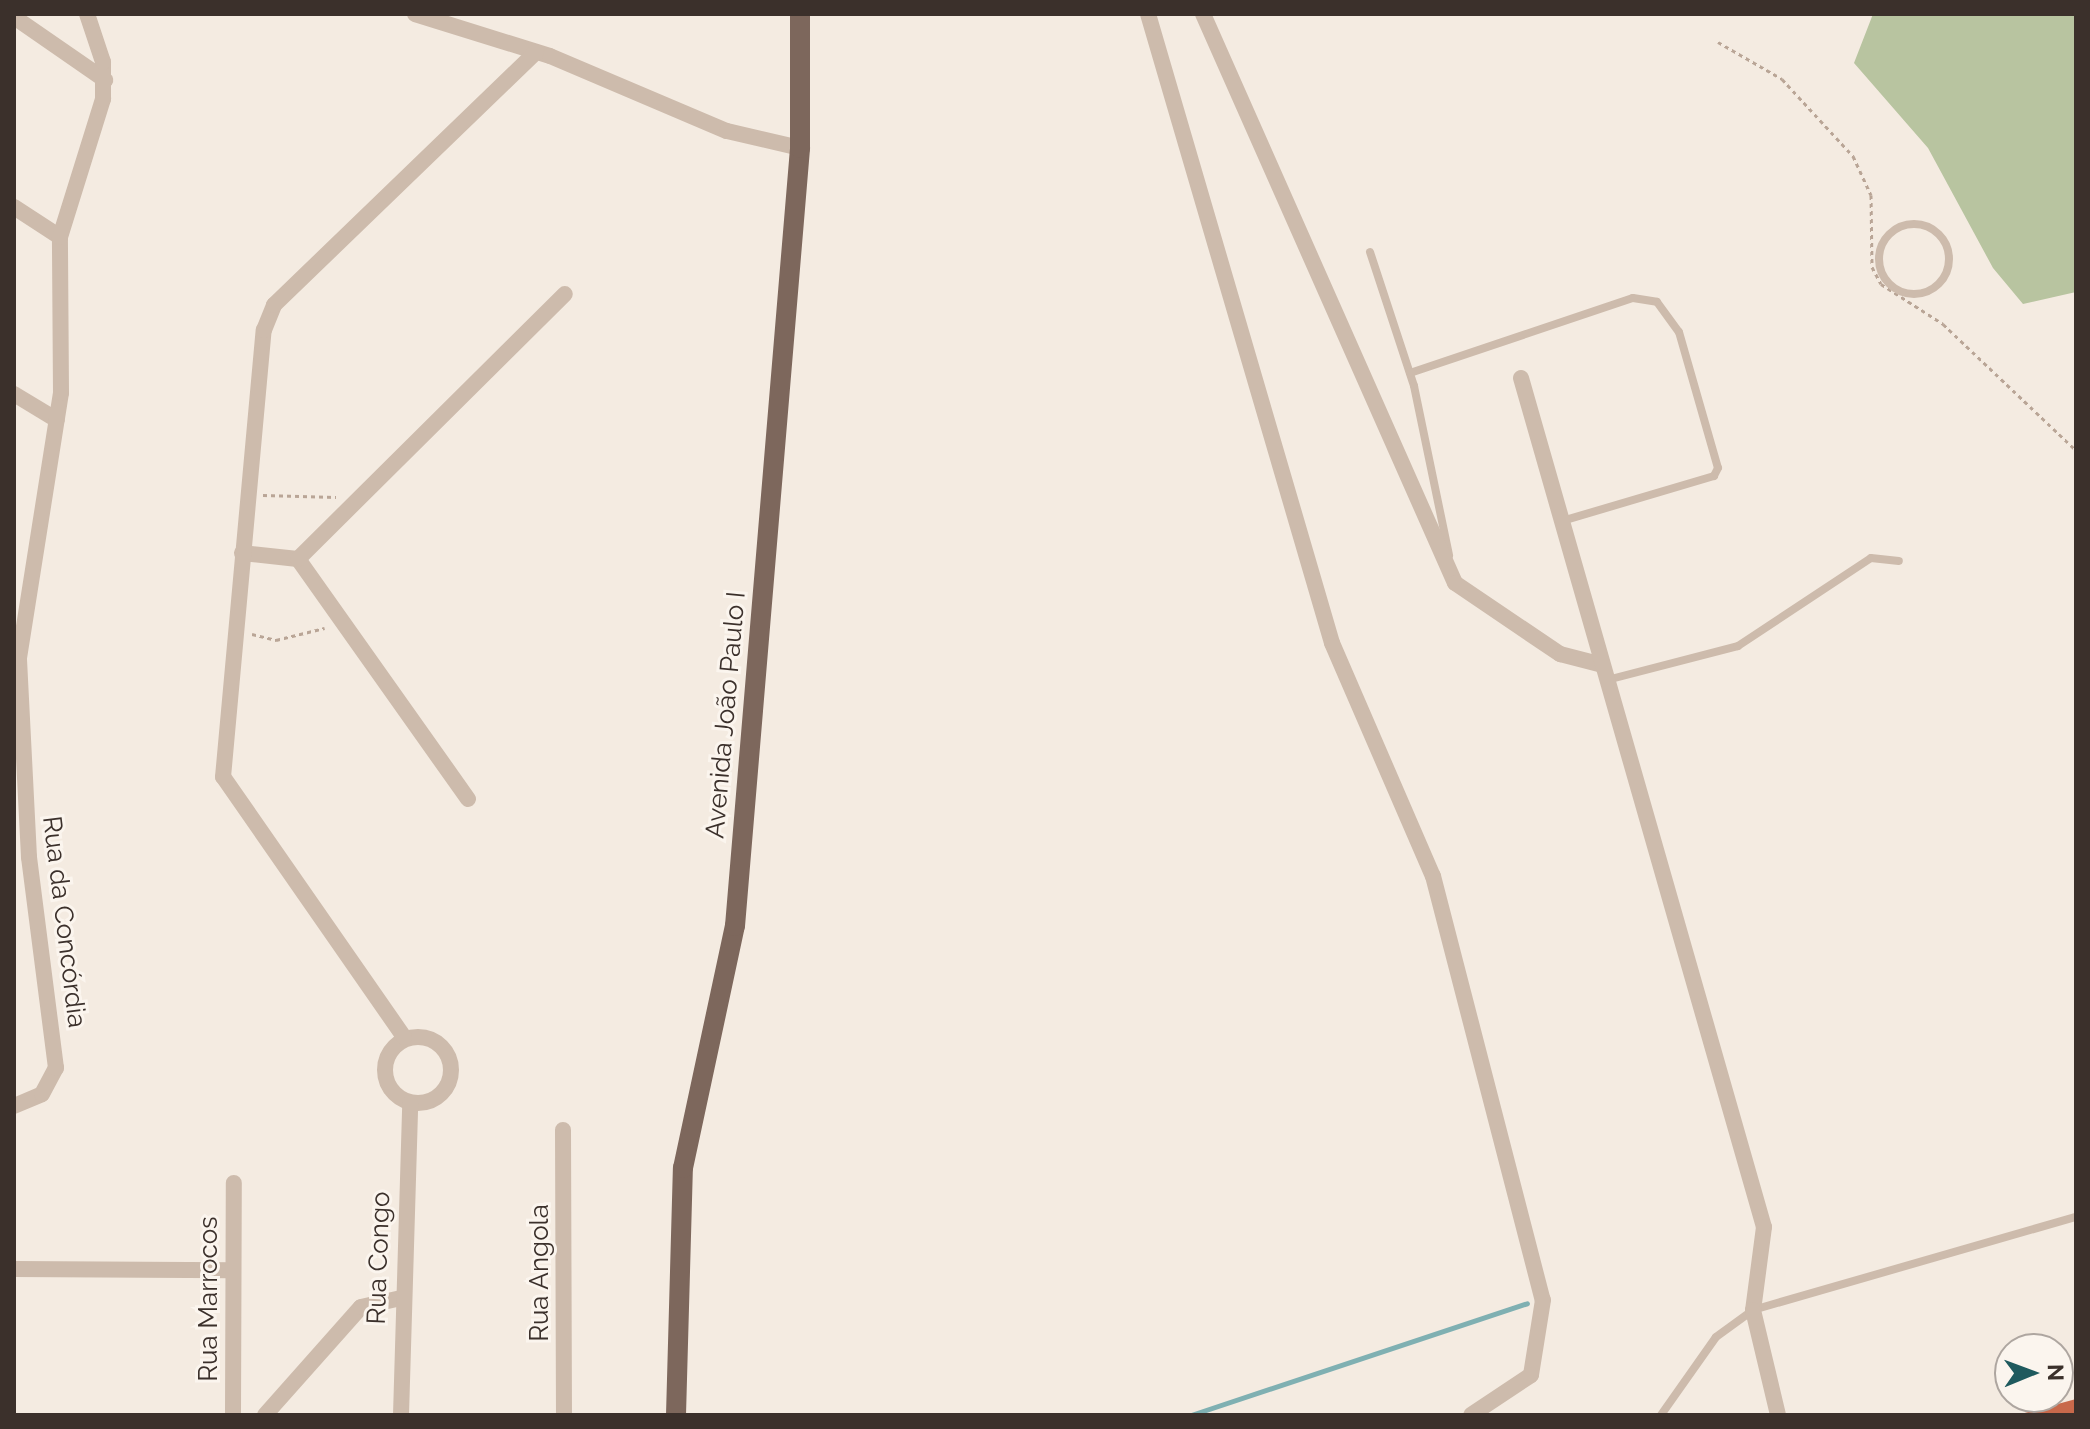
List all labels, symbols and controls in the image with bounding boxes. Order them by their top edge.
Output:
street label: Avenida João Paulo I [700,590,752,840]
street label: Rua da Concórdia [36,814,92,1030]
street label: Rua Congo [361,1191,397,1325]
street label: Rua Angola [524,1204,556,1342]
street label: Rua Marrocos [193,1216,225,1382]
north arrow [1994,1333,2074,1413]
text: N [2043,1364,2069,1381]

